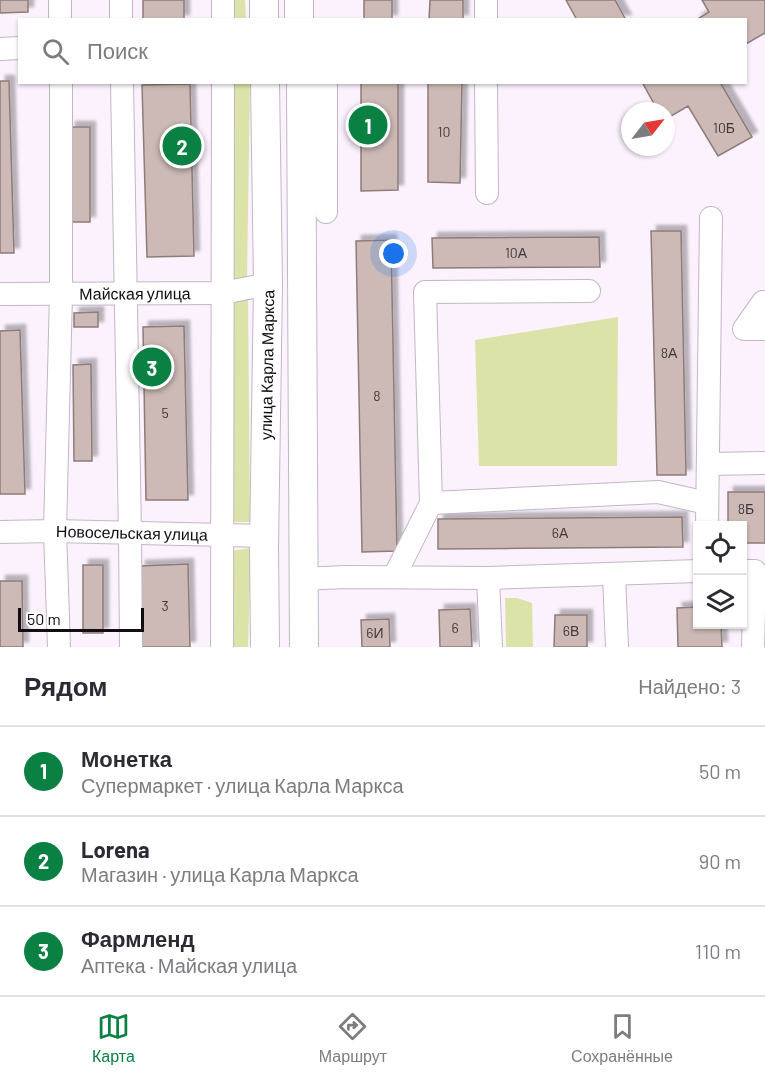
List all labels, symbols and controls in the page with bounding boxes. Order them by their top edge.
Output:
search box [18,18,747,84]
icon: search [39,35,72,68]
text: Поиск [87,37,148,63]
pin: 1 [348,102,388,148]
north arrow [621,102,675,156]
house number: 10Б [713,119,735,136]
house number: 10 [438,123,450,140]
pin: 2 [162,124,201,168]
your location [379,239,408,268]
house number: 10А [505,244,528,261]
street label: Майская улица [79,283,191,303]
street label: улица Карла Маркса [256,289,277,440]
pin: 3 [132,344,172,389]
house number: 8А [661,344,678,361]
house number: 8 [373,387,381,404]
house number: 5 [161,404,169,421]
house number: 8Б [738,500,754,517]
street label: Новосельская улица [56,521,208,544]
map controls [693,521,747,629]
button: locate [693,521,747,575]
house number: 6А [552,524,569,541]
button: layers [693,575,747,629]
house number: 3 [161,597,169,614]
scale bar [18,605,144,632]
text: 50 m [27,609,61,628]
house number: 6 [451,619,459,636]
house number: 6В [563,622,579,639]
house number: 6И [366,624,384,641]
text: Рядом [24,670,107,701]
text: Найдено: 3 [638,674,741,698]
text: Монетка [81,745,172,771]
text: 1 [40,759,47,783]
text: 50 m [699,759,741,783]
text: Супермаркет · улица Карла Маркса [81,773,404,797]
text: Lorena [81,836,150,862]
text: 2 [38,849,49,873]
text: 90 m [699,849,741,873]
text: Магазин · улица Карла Маркса [81,862,359,886]
text: Фармленд [81,925,195,951]
text: 3 [38,939,49,963]
text: 110 m [695,939,741,963]
text: Аптека · Майская улица [81,953,297,977]
tab: Карта [92,1010,135,1066]
tab: Маршрут [319,1010,387,1066]
tab: Сохранённые [571,1010,673,1066]

